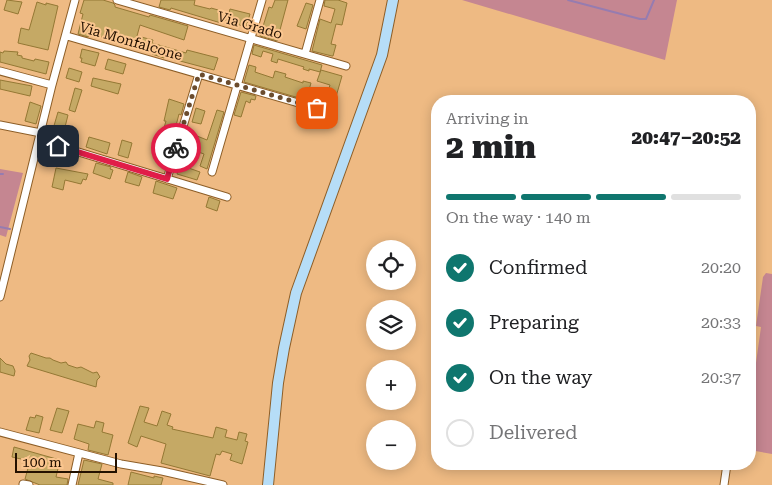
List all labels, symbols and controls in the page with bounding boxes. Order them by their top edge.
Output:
street label: Via Grado [216,8,284,42]
street label: Via Monfalcone [78,19,185,63]
pin [296,87,338,129]
icon: bag [303,94,331,122]
text: Arriving in [446,109,529,128]
courier [151,123,201,173]
pin [37,125,79,167]
text: 20:47–20:52 [632,126,741,149]
text: 2 min [446,128,536,166]
icon: home [44,132,72,160]
icon: bike [162,134,190,162]
text: On the way · 140 m [446,208,591,227]
map controls [366,240,416,470]
button: locate [366,240,416,290]
icon: check [446,254,474,282]
text: Confirmed [489,256,587,279]
text: 20:20 [701,258,741,277]
button: layers [366,300,416,350]
icon: check [446,309,474,337]
text: Preparing [489,311,579,334]
text: 20:33 [701,313,741,332]
button: + [366,360,416,410]
icon: check [446,364,474,392]
text: On the way [489,366,592,389]
text: 20:37 [701,368,741,387]
button: − [366,420,416,470]
text: Delivered [489,421,577,444]
scale bar [15,450,118,473]
text: 100 m [22,454,62,470]

